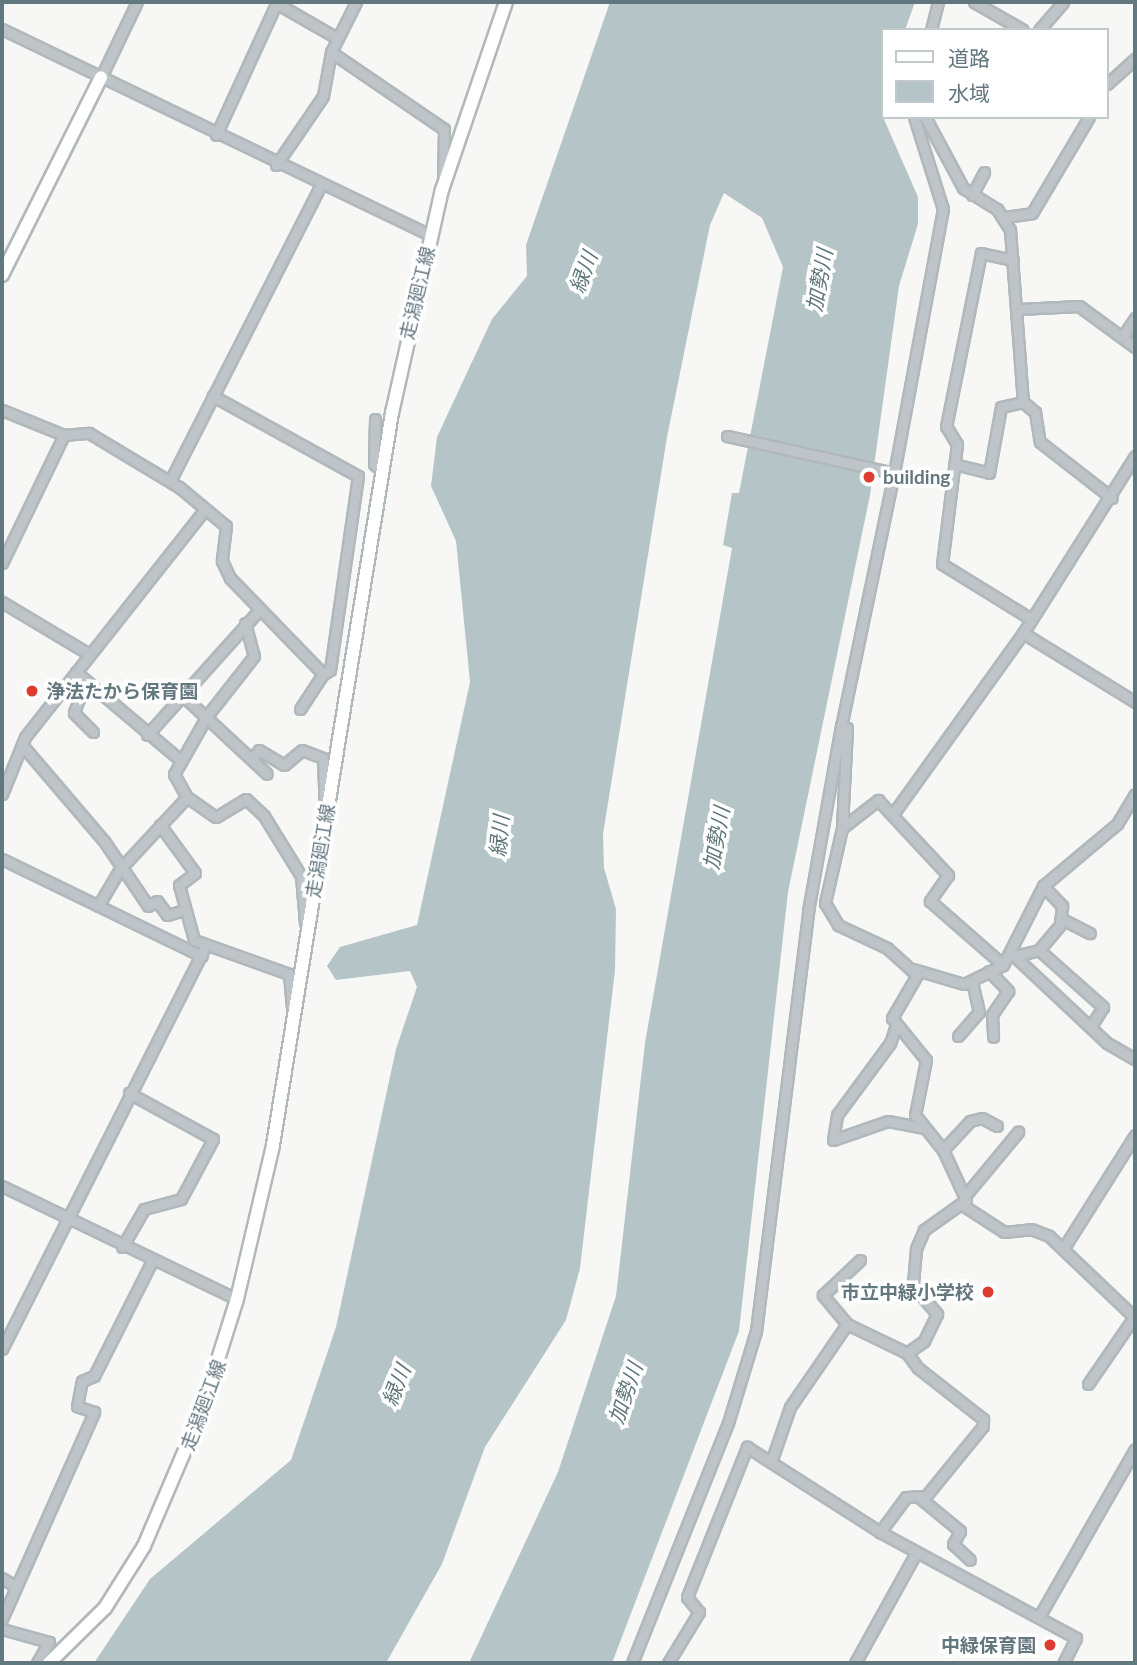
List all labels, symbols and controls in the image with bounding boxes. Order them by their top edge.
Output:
legend [881,28,1109,119]
text: 道路 [948,45,990,70]
text: 水域 [948,80,990,105]
street label: 走潟廻江線 [395,244,439,342]
water label: 加勢川 [801,247,837,313]
water label: 緑川 [564,248,602,296]
place label: building [883,466,950,488]
marker: building [861,469,877,485]
place label: 浄法たから保育園 [46,680,198,702]
marker: 浄法たから保育園 [24,683,40,699]
street label: 走潟廻江線 [301,802,339,900]
water label: 加勢川 [698,805,734,871]
water label: 緑川 [485,814,513,858]
place label: 市立中緑小学校 [841,1281,974,1303]
marker: 市立中緑小学校 [980,1284,996,1300]
street label: 走潟廻江線 [176,1356,230,1454]
water label: 加勢川 [603,1359,647,1427]
water label: 緑川 [376,1361,416,1409]
place label: 中緑保育園 [941,1634,1036,1656]
marker: 中緑保育園 [1042,1637,1058,1653]

